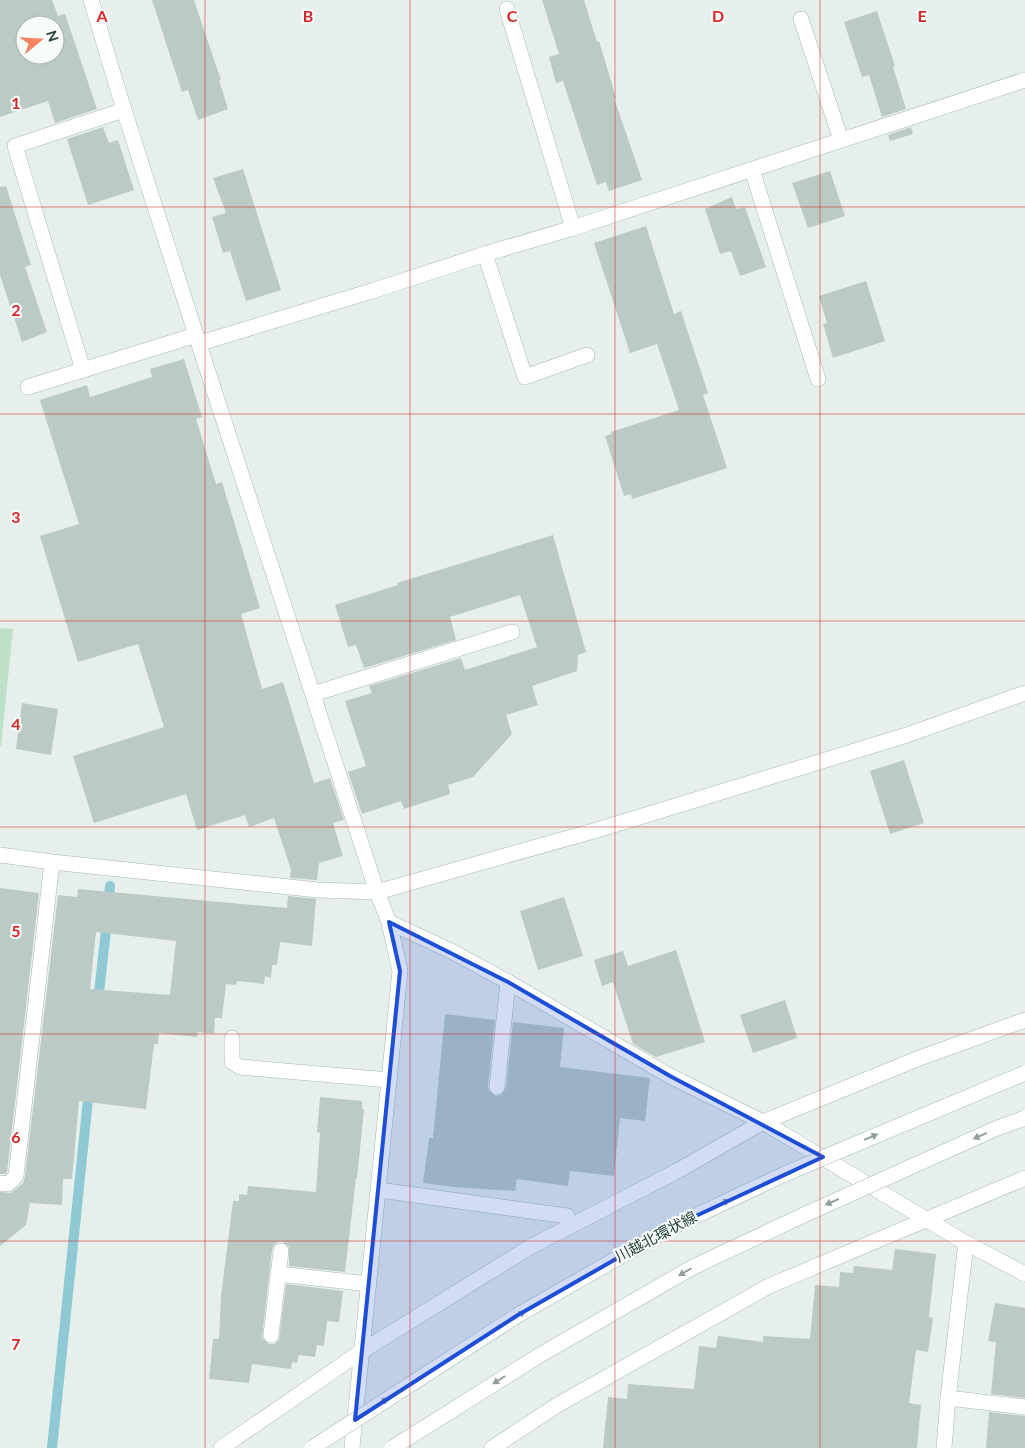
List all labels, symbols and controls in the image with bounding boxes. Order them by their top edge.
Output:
text: A [95,6,108,25]
text: B [303,6,313,25]
text: C [507,6,518,25]
text: D [712,6,724,25]
text: E [917,6,927,25]
north arrow [15,15,65,65]
text: N [43,28,63,44]
text: 1 [11,93,21,112]
text: 2 [11,300,21,319]
text: 3 [11,507,21,526]
text: 4 [11,714,21,733]
text: 5 [11,921,21,940]
text: 6 [11,1127,21,1146]
one-way arrow [864,1132,878,1140]
one-way arrow [973,1132,987,1140]
one-way arrow [716,1199,730,1207]
one-way arrow [825,1199,839,1207]
street label: 川越北環状線 [612,1207,699,1265]
one-way arrow [677,1268,692,1276]
one-way arrow [513,1310,526,1319]
text: 7 [11,1334,21,1353]
one-way arrow [493,1376,506,1385]
one-way arrow [376,1398,389,1407]

